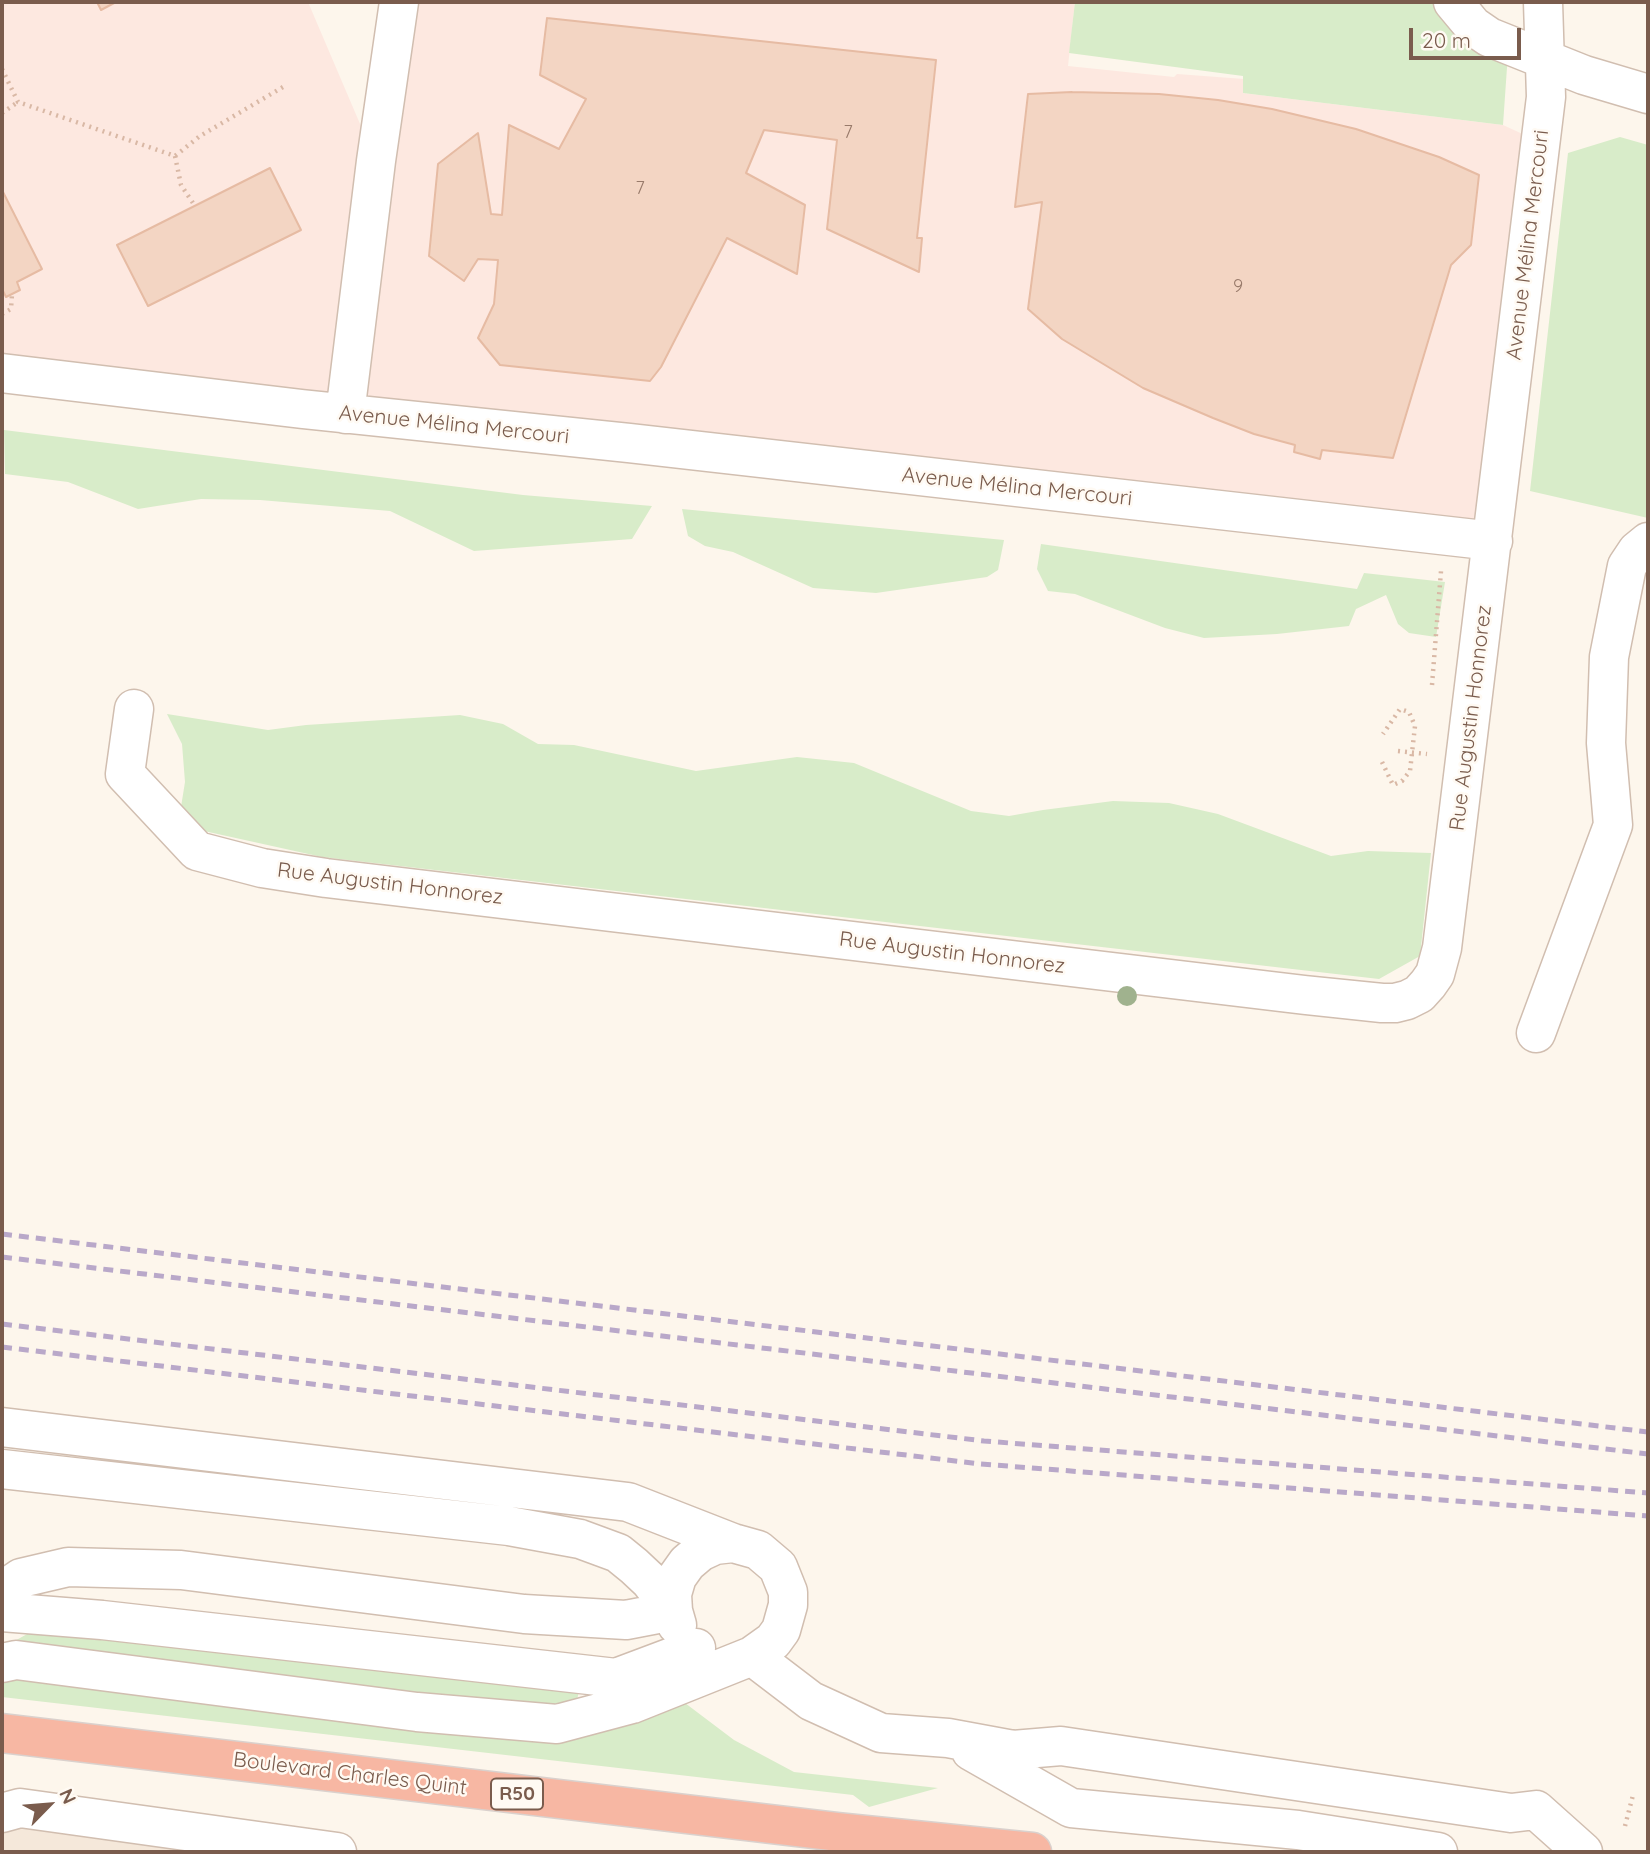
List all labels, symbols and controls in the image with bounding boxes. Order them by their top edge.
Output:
scale bar [1412,14,1524,58]
text: 20 m [1422,27,1471,53]
house number: 7 [843,122,853,144]
street label: Avenue Mélina Mercouri [1501,129,1555,361]
house number: 7 [635,178,645,200]
house number: 9 [1233,276,1243,298]
street label: Avenue Mélina Mercouri [337,400,571,450]
street label: Avenue Mélina Mercouri [900,462,1134,512]
street label: Rue Augustin Honnorez [1445,604,1497,832]
street label: Rue Augustin Honnorez [276,858,504,910]
street label: Rue Augustin Honnorez [838,927,1066,979]
street label: Boulevard Charles Quint [232,1747,468,1801]
north arrow [14,1770,84,1840]
road number: R50 [491,1778,543,1810]
text: N [54,1785,82,1808]

